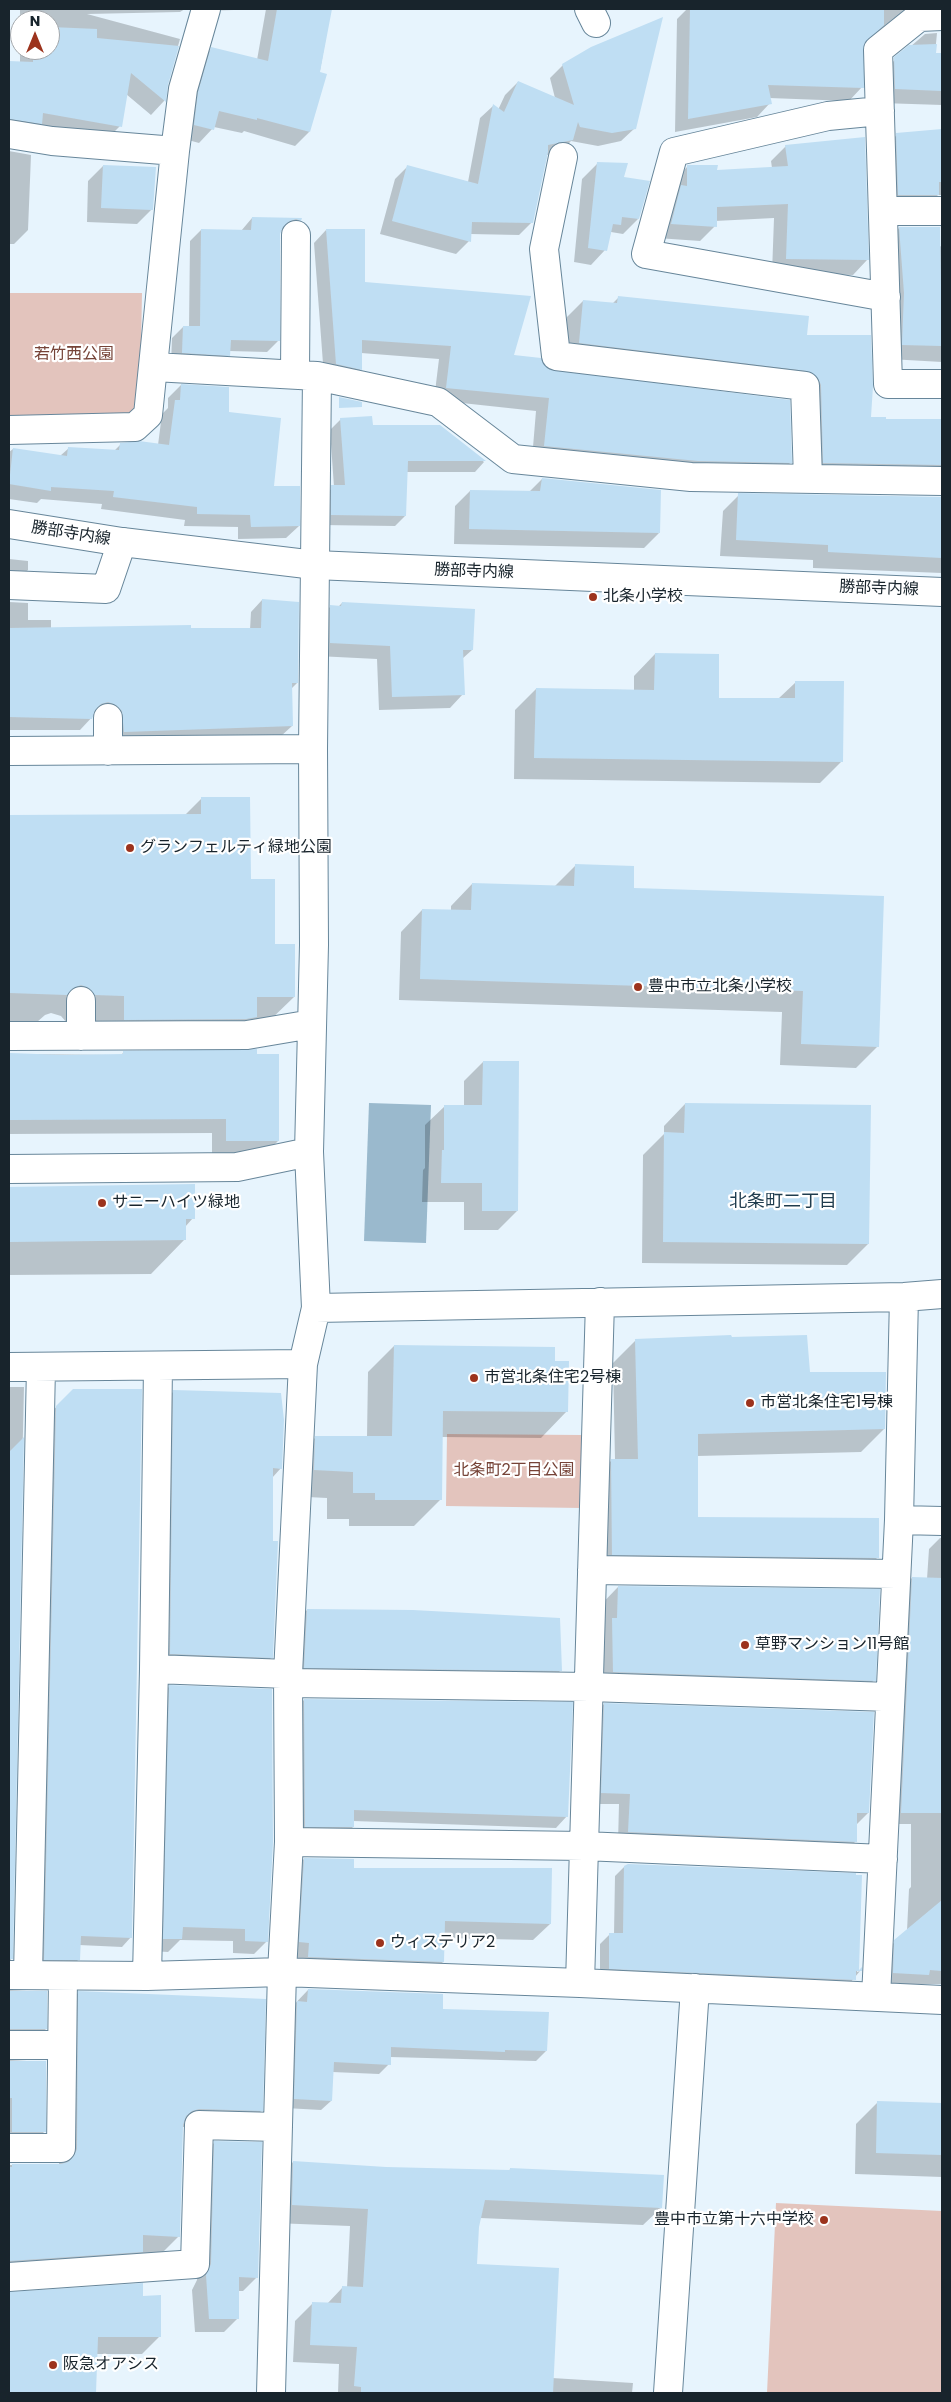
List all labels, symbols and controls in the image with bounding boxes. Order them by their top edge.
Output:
north arrow [10,10,60,60]
text: N [30,11,40,31]
park label: 若竹西公園 [34,345,114,365]
street label: 勝部寺内線 [30,518,112,550]
street label: 勝部寺内線 [434,561,514,583]
street label: 勝部寺内線 [839,578,919,600]
place label: 北条小学校 [603,587,683,607]
marker: 北条小学校 [587,591,599,603]
place label: グランフェルティ緑地公園 [140,838,332,858]
marker: グランフェルティ緑地公園 [124,842,136,854]
place label: 豊中市立北条小学校 [648,977,792,997]
marker: 豊中市立北条小学校 [632,981,644,993]
district label: 北条町二丁目 [729,1191,837,1213]
place label: サニーハイツ緑地 [112,1193,240,1213]
marker: サニーハイツ緑地 [96,1197,108,1209]
place label: 市営北条住宅2号棟 [484,1368,621,1388]
marker: 市営北条住宅2号棟 [468,1372,480,1384]
place label: 市営北条住宅1号棟 [760,1393,893,1413]
marker: 市営北条住宅1号棟 [744,1397,756,1409]
park label: 北条町2丁目公園 [453,1461,575,1481]
place label: 草野マンション11号館 [755,1635,909,1655]
marker: 草野マンション11号館 [739,1639,751,1651]
place label: ウィステリア2 [390,1933,495,1953]
marker: ウィステリア2 [374,1937,386,1949]
place label: 豊中市立第十六中学校 [654,2210,814,2230]
marker: 豊中市立第十六中学校 [818,2214,830,2226]
place label: 阪急オアシス [63,2355,159,2375]
marker: 阪急オアシス [47,2359,59,2371]

